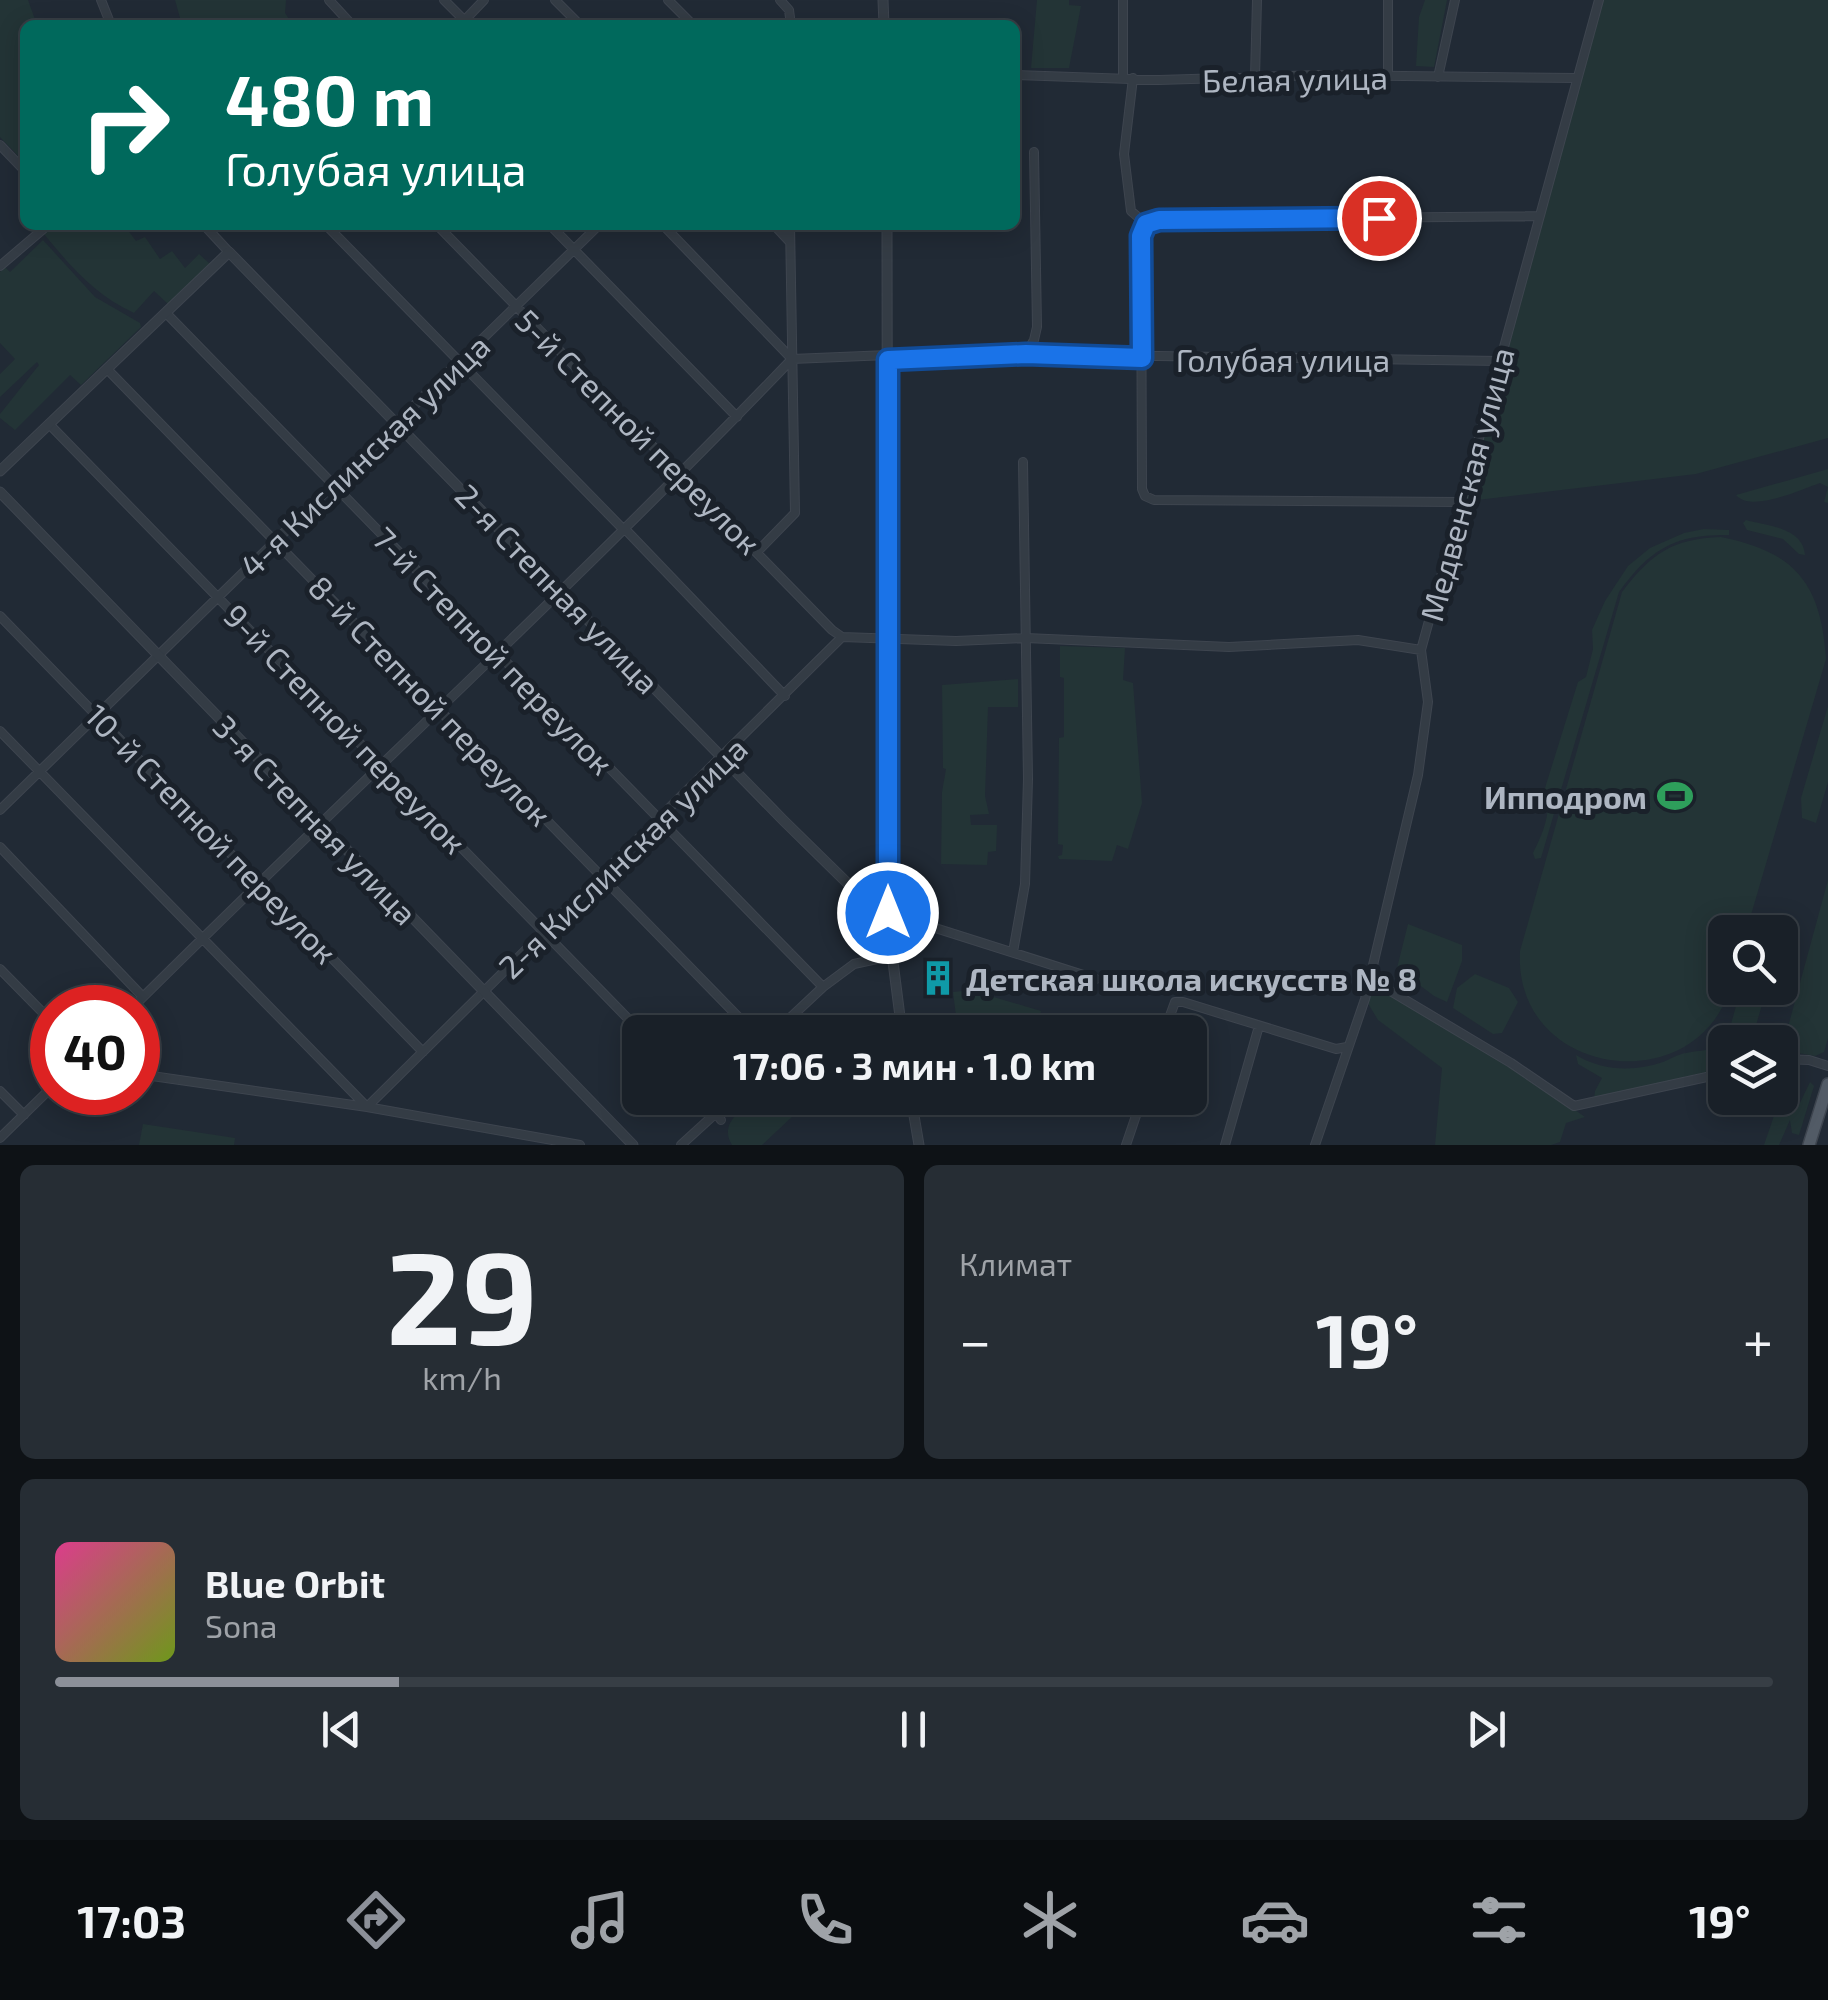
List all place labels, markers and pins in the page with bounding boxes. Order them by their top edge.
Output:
pin [1337,176,1422,261]
place label: Ипподром [1484,777,1647,815]
sports icon: Ипподром [1656,777,1694,815]
building icon: Детская школа искусств № 8 [919,959,957,997]
place label: Детская школа искусств № 8 [966,959,1417,998]

